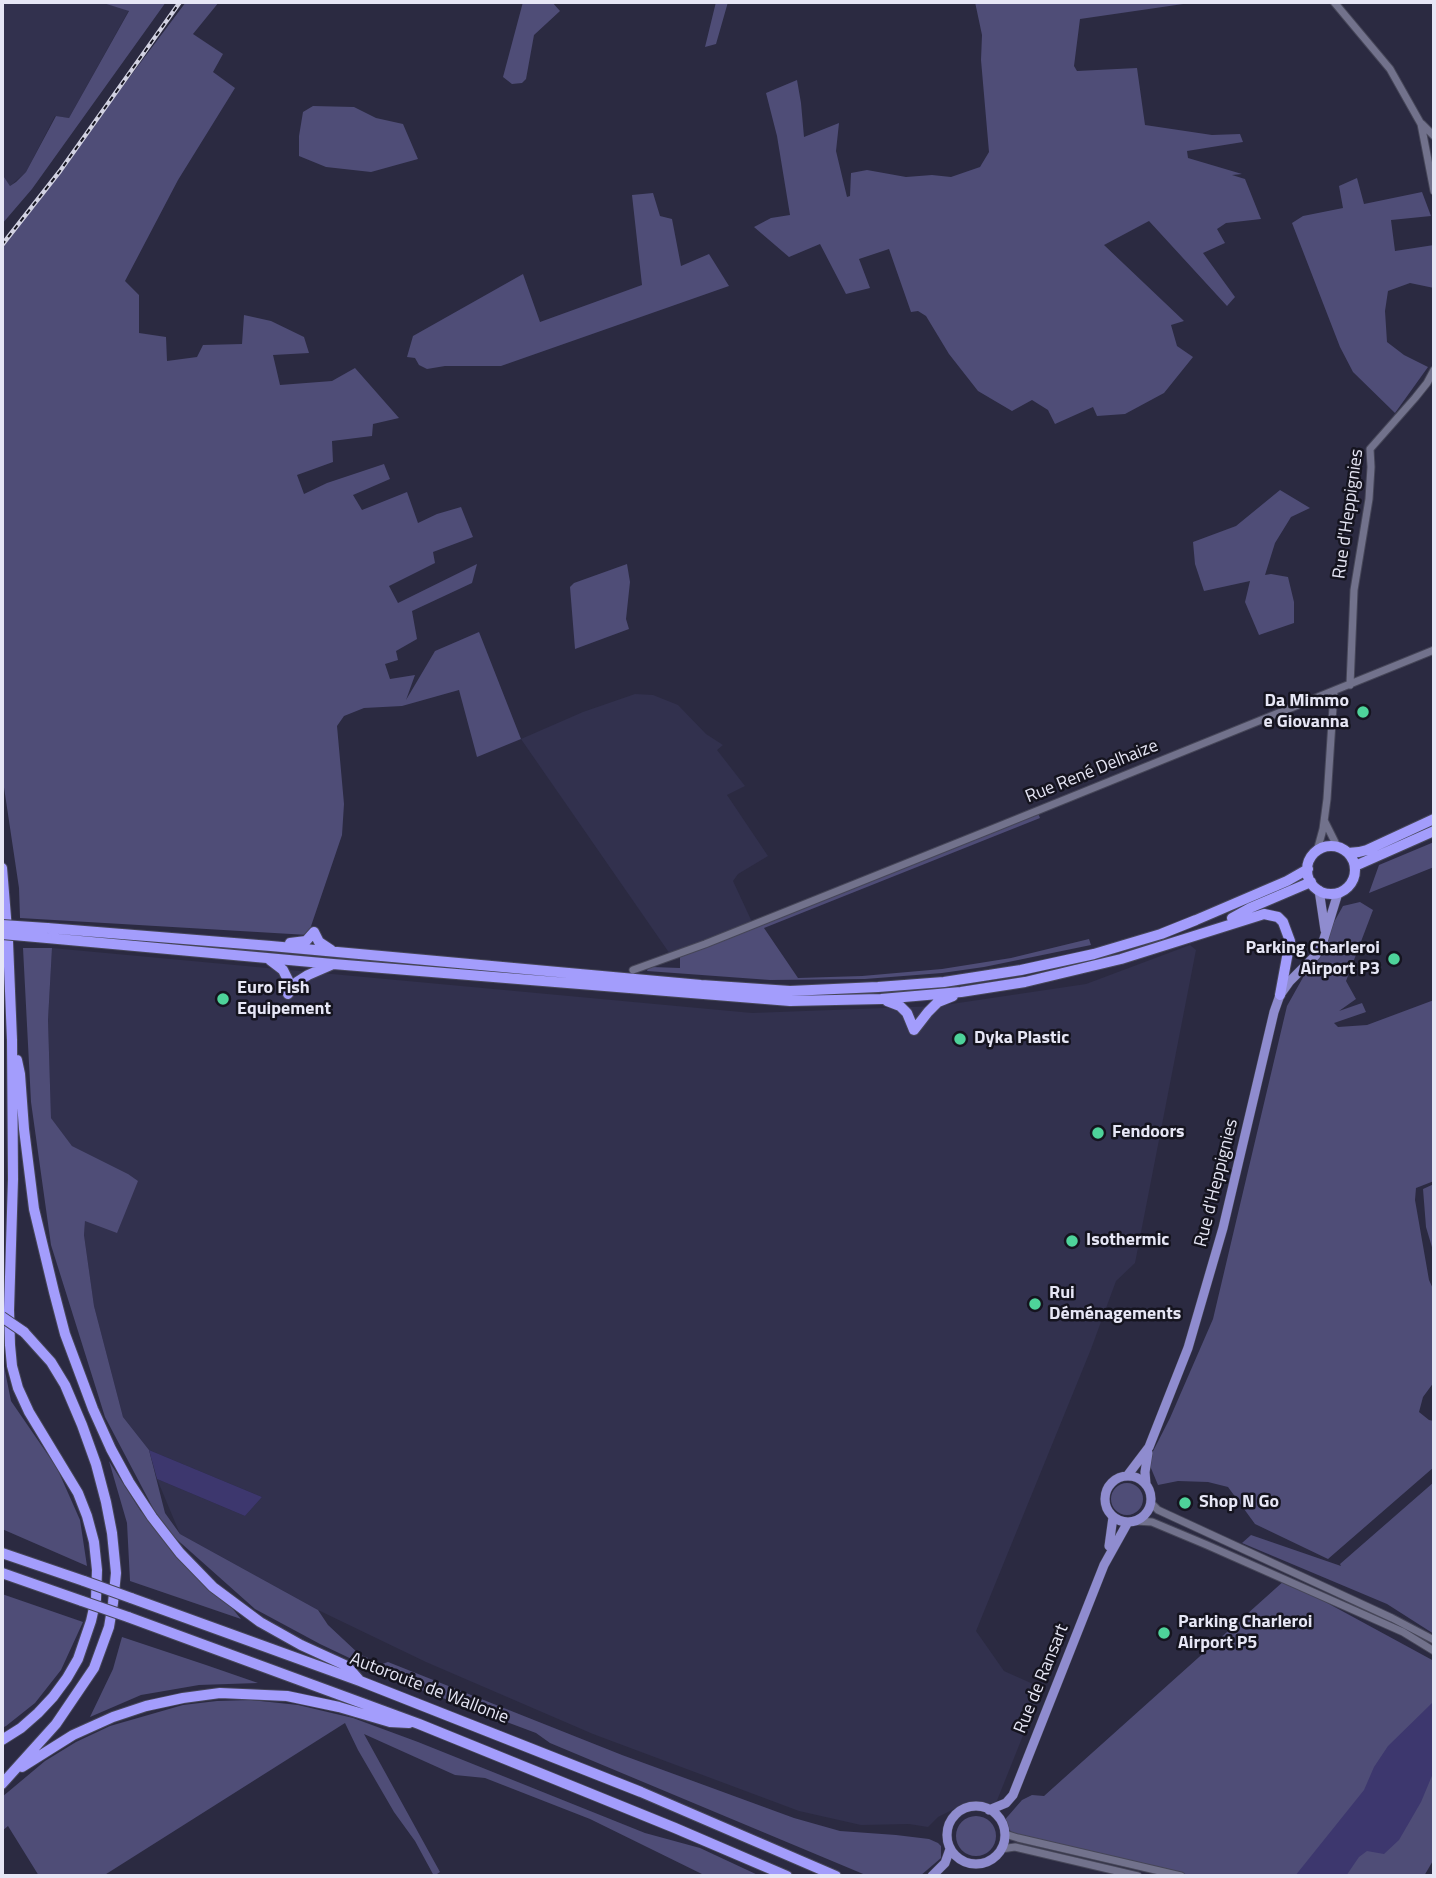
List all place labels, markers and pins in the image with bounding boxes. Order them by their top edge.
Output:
place label: Da Mimmo e Giovanna [1264,691,1349,734]
marker: Da Mimmo e Giovanna [1355,704,1371,720]
place label: Parking Charleroi Airport P3 [1246,938,1380,981]
marker: Parking Charleroi Airport P3 [1386,951,1402,967]
place label: Euro Fish Equipement [237,978,331,1020]
marker: Euro Fish Equipement [215,991,231,1007]
place label: Dyka Plastic [974,1028,1069,1050]
marker: Dyka Plastic [952,1031,968,1047]
place label: Fendoors [1112,1122,1185,1144]
marker: Fendoors [1090,1125,1106,1141]
place label: Isothermic [1086,1230,1169,1252]
marker: Isothermic [1064,1233,1080,1249]
place label: Rui Déménagements [1049,1283,1181,1326]
marker: Rui Déménagements [1027,1296,1043,1312]
place label: Shop N Go [1199,1492,1279,1514]
marker: Shop N Go [1177,1495,1193,1511]
place label: Parking Charleroi Airport P5 [1178,1612,1312,1654]
marker: Parking Charleroi Airport P5 [1156,1625,1172,1641]

